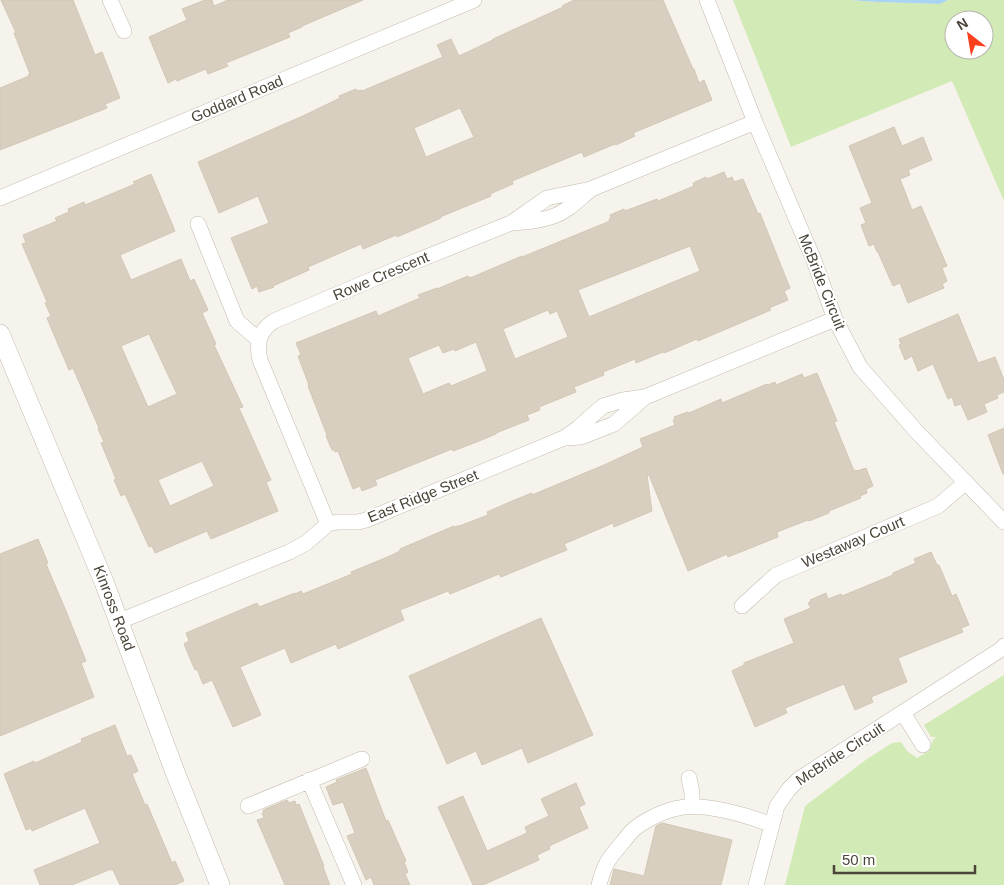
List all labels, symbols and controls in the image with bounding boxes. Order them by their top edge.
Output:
north arrow [944,10,994,60]
text: N [954,14,971,33]
street label: Goddard Road [188,71,285,126]
street label: McBride Circuit [796,231,850,333]
street label: Rowe Crescent [330,247,432,303]
street label: East Ridge Street [365,465,481,525]
street label: Westaway Court [799,512,907,571]
street label: Kinross Road [90,563,139,653]
street label: McBride Circuit [792,718,888,788]
scale bar [834,842,975,874]
text: 50 m [842,851,875,868]

